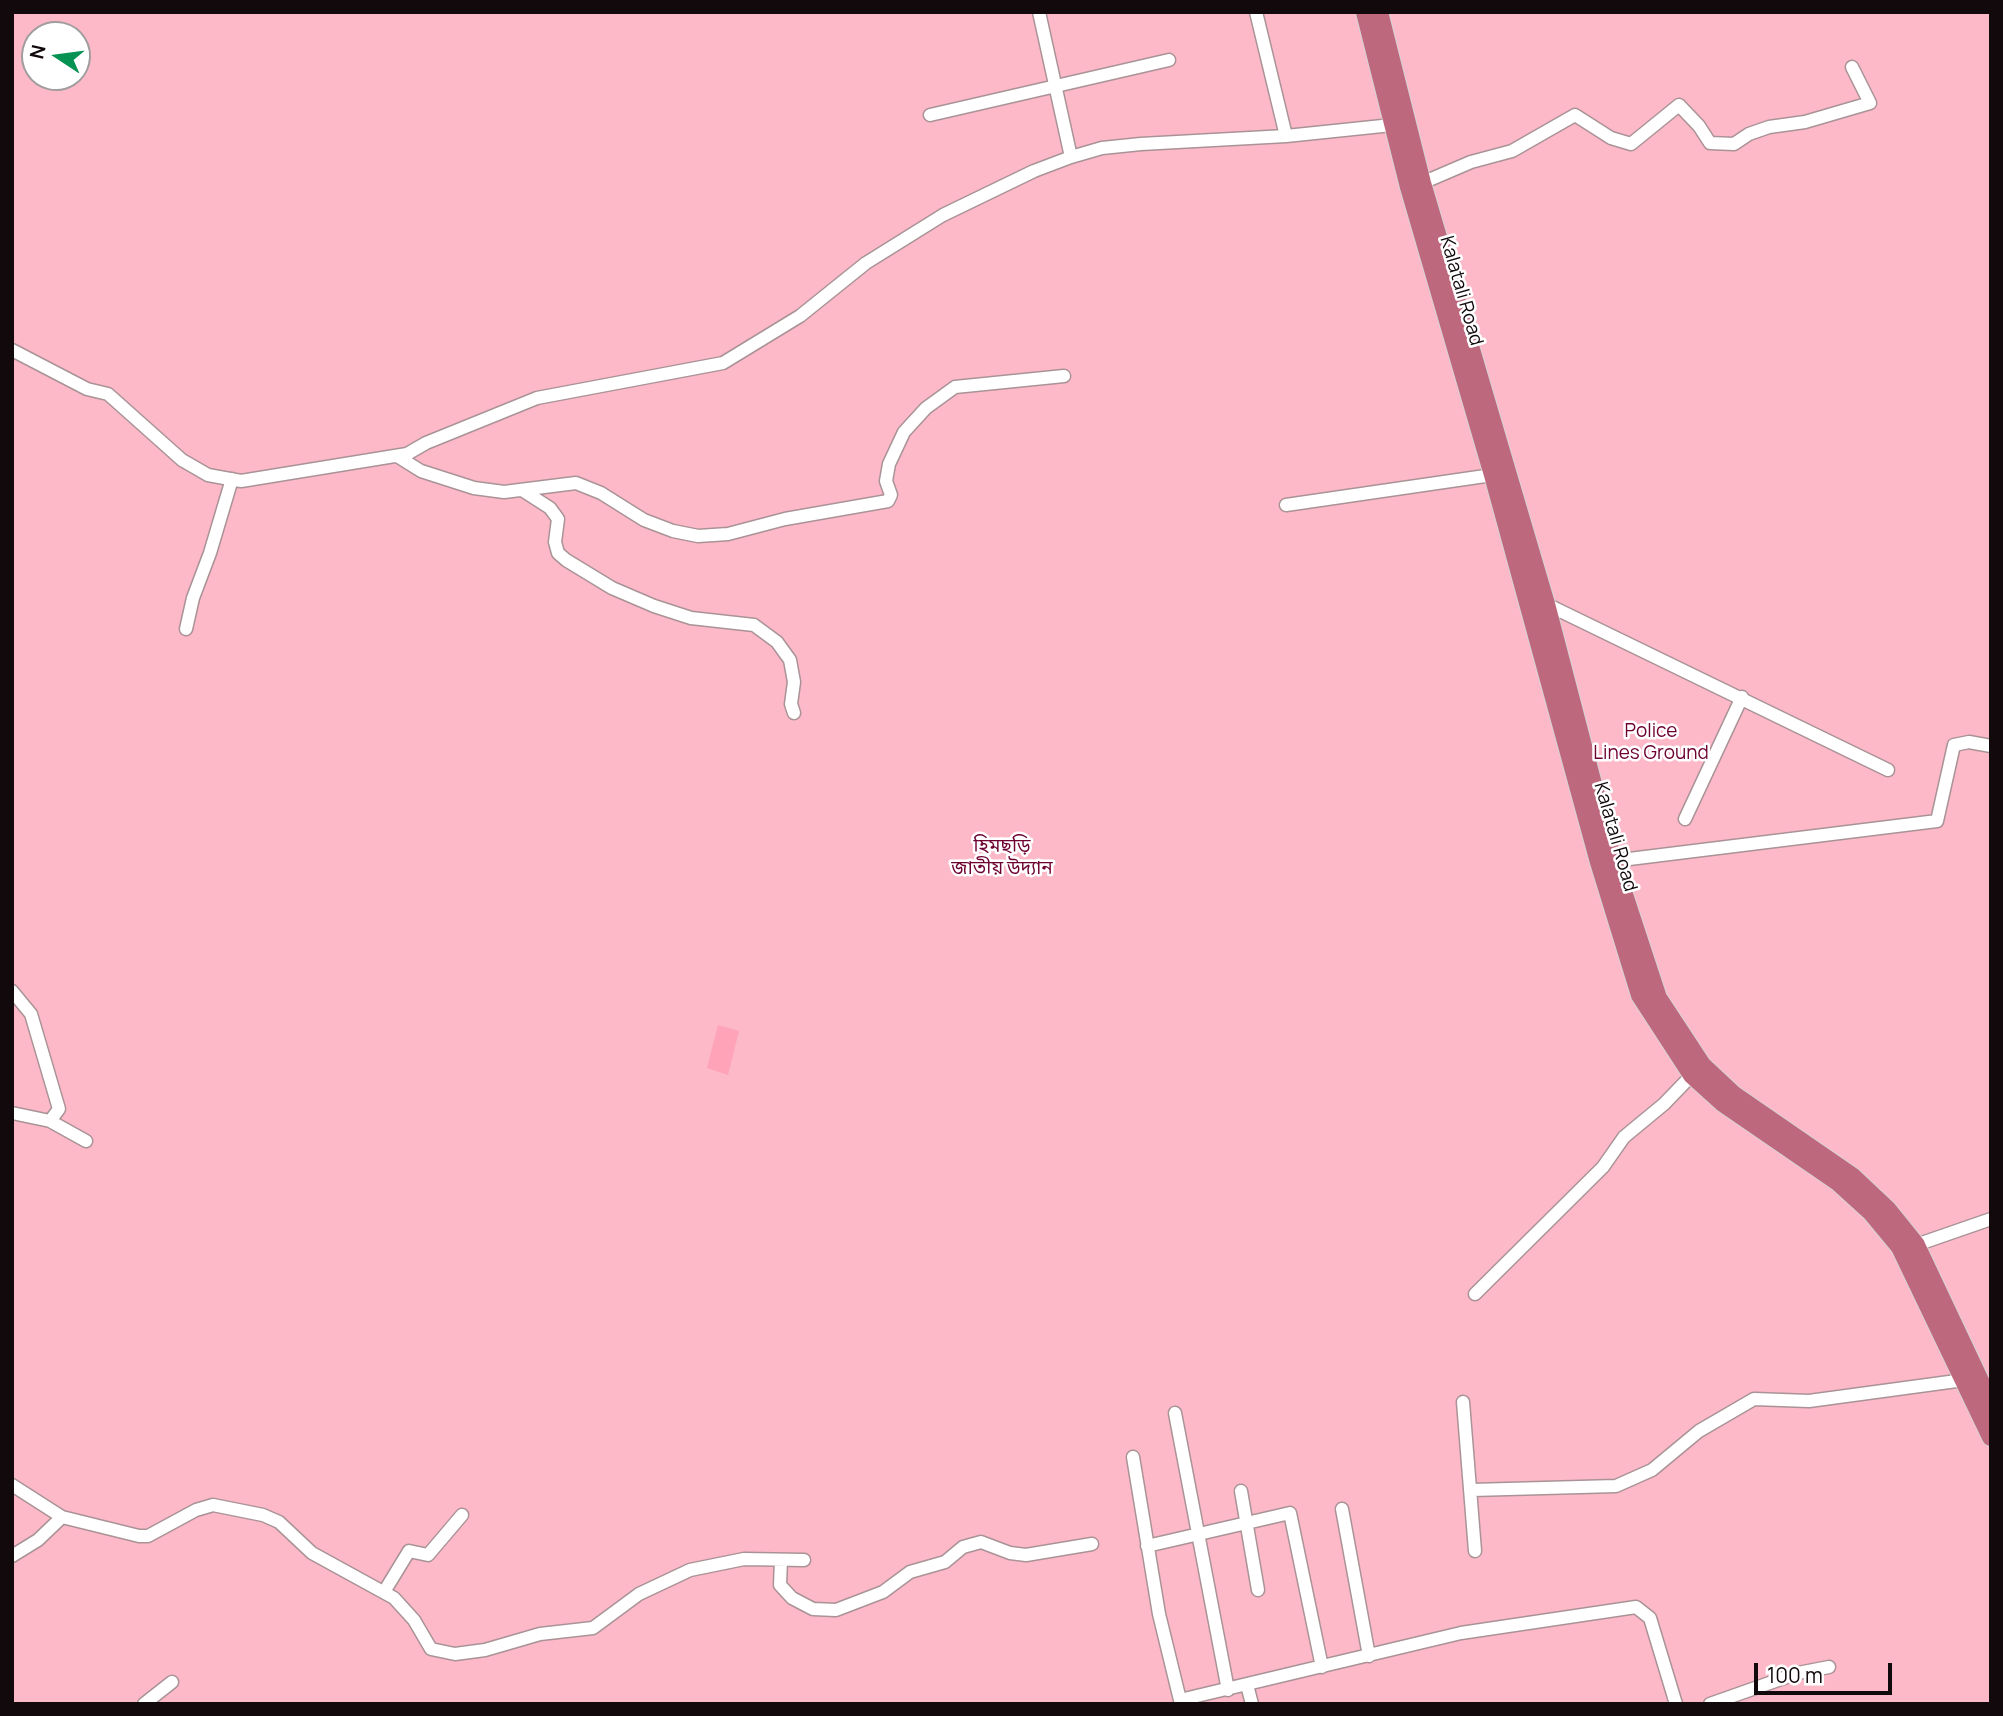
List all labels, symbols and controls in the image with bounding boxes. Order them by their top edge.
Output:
north arrow [21,21,91,91]
text: N [23,42,52,61]
street label: Kalatali Road [1435,234,1487,348]
park label: Police Lines Ground [1593,721,1709,765]
street label: Kalatali Road [1589,780,1641,894]
park label: হিমছড়ি জাতীয় উদ্যান [951,836,1053,880]
scale bar [1758,1650,1896,1694]
text: 100 m [1767,1661,1823,1689]

